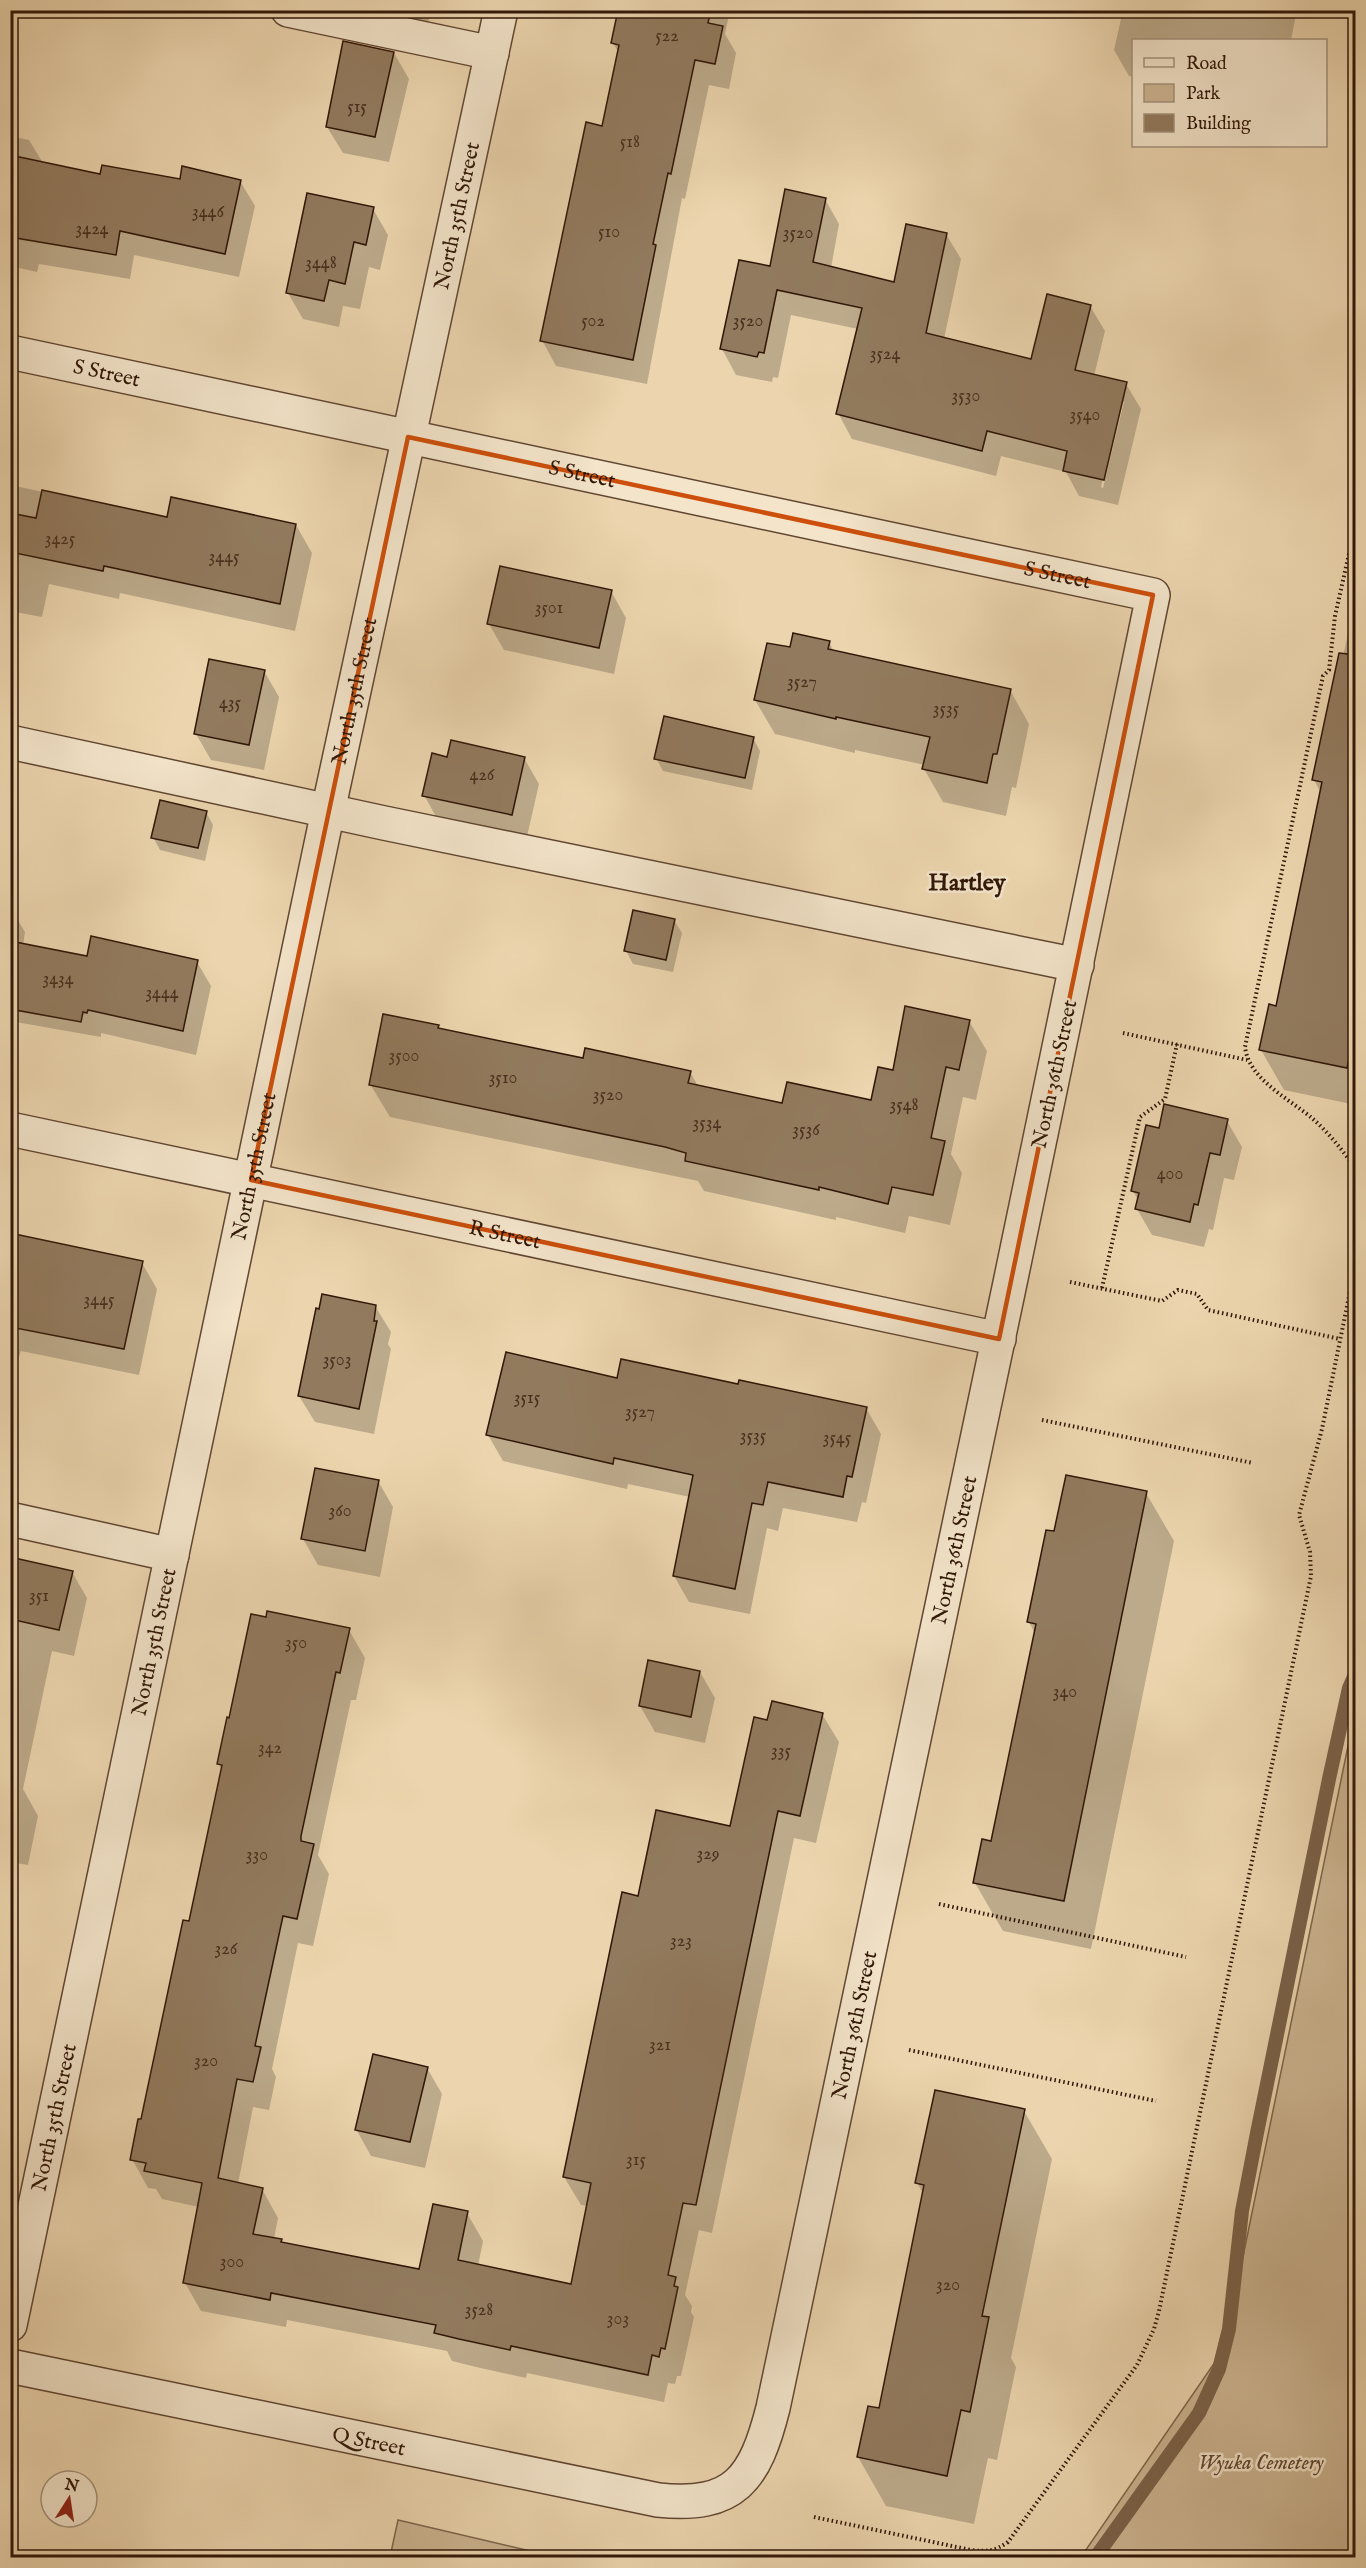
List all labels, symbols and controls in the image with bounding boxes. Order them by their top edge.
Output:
house number: 522 [655,25,679,48]
legend [1132,39,1327,147]
text: Road [1186,53,1227,76]
text: Park [1186,83,1221,106]
house number: 515 [347,96,367,119]
text: Building [1186,113,1251,136]
house number: 518 [620,131,640,154]
street label: North 35th Street [429,140,487,292]
house number: 3446 [192,201,224,224]
house number: 3424 [76,218,109,241]
house number: 510 [598,221,620,244]
house number: 3520 [783,222,813,245]
house number: 3448 [305,252,337,275]
house number: 502 [581,310,605,333]
house number: 3520 [733,310,763,333]
house number: 3524 [870,343,900,366]
street label: S Street [71,354,142,394]
house number: 3530 [952,385,980,408]
house number: 3540 [1070,404,1100,427]
street label: S Street [546,455,618,495]
house number: 3425 [45,528,76,551]
house number: 3445 [209,546,240,569]
street label: S Street [1021,556,1093,596]
house number: 3501 [535,597,563,620]
street label: North 35th Street [326,615,384,767]
house number: 3527 [787,671,817,694]
house number: 435 [219,692,242,715]
house number: 3535 [933,698,960,721]
house number: 426 [470,764,495,787]
district label: Hartley [928,868,1007,899]
house number: 3434 [42,968,74,991]
house number: 3444 [145,982,179,1005]
street label: North 36th Street [1027,997,1084,1151]
house number: 3500 [389,1045,419,1068]
house number: 3510 [489,1067,517,1090]
house number: 3520 [593,1084,623,1107]
street label: North 35th Street [226,1090,283,1243]
house number: 3548 [889,1094,919,1117]
house number: 3534 [693,1112,722,1135]
house number: 3536 [792,1119,820,1142]
house number: 400 [1157,1163,1183,1186]
street label: R Street [466,1215,543,1256]
house number: 3445 [84,1289,115,1312]
house number: 3503 [323,1349,351,1372]
house number: 3515 [514,1387,541,1410]
house number: 3527 [625,1401,655,1424]
house number: 3535 [740,1425,767,1448]
house number: 3545 [823,1427,852,1450]
street label: North 36th Street [927,1473,984,1627]
house number: 360 [328,1500,352,1523]
street label: North 35th Street [126,1566,184,1719]
house number: 351 [29,1585,49,1608]
house number: 350 [285,1632,307,1655]
house number: 340 [1053,1681,1077,1704]
house number: 342 [258,1737,282,1760]
house number: 335 [771,1740,791,1763]
house number: 329 [696,1843,720,1866]
house number: 330 [246,1844,268,1867]
house number: 323 [670,1930,692,1953]
house number: 326 [215,1938,238,1961]
street label: North 36th Street [827,1948,884,2102]
house number: 321 [649,2034,671,2057]
street label: North 35th Street [26,2042,84,2194]
house number: 320 [194,2050,218,2073]
house number: 315 [626,2149,646,2172]
house number: 300 [220,2251,244,2274]
house number: 320 [936,2274,960,2297]
house number: 3528 [465,2299,493,2322]
house number: 303 [607,2308,629,2331]
street label: Q Street [330,2422,408,2463]
park label: Wyuka Cemetery [1198,2450,1324,2477]
north arrow [39,2469,99,2529]
text: N [62,2475,81,2498]

